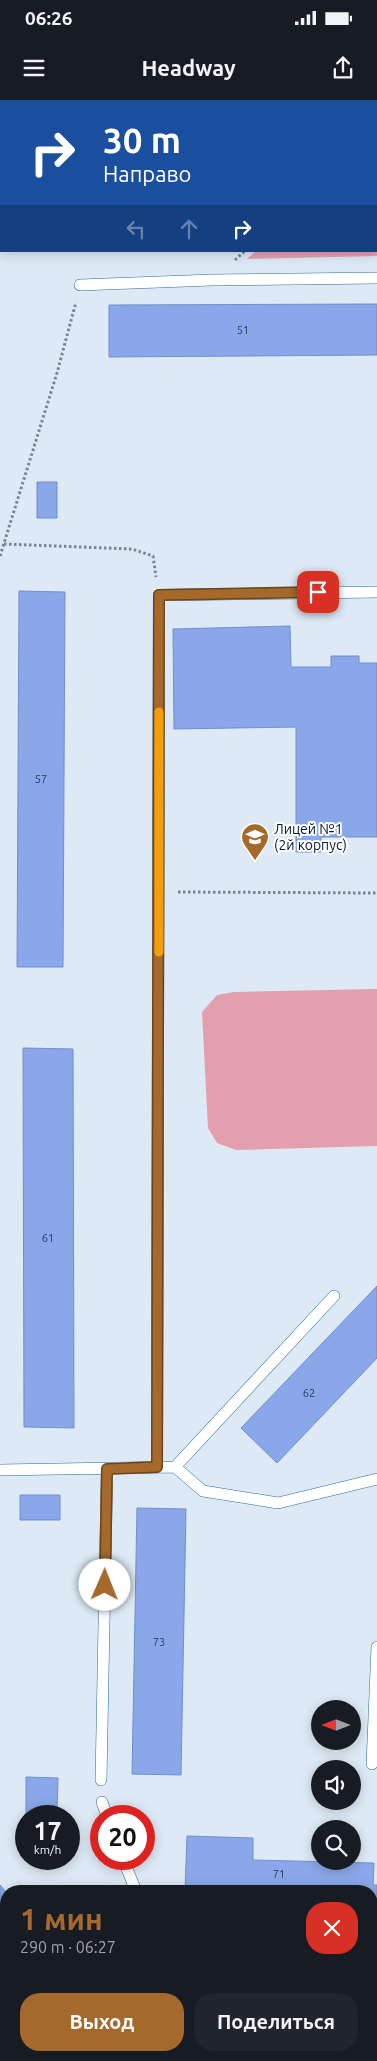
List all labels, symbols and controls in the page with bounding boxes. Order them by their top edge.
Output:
text: 06:26 [25,7,73,29]
icon: menu [20,54,48,82]
icon: share [329,54,357,82]
text: Headway [141,55,236,80]
icon: right [20,120,85,185]
text: 30 m [103,120,181,160]
text: Направо [103,161,191,186]
icon: left [122,215,150,243]
icon: ahead [175,215,203,243]
icon: right [228,215,256,243]
house number: 51 [237,324,249,336]
pin [297,571,339,613]
icon: arrive [304,578,332,606]
house number: 57 [35,773,47,785]
place label: Лицей №1 (2й корпус) [274,821,347,853]
school or university icon: Лицей №1 (2й корпус) [240,822,270,861]
house number: 61 [42,1232,54,1244]
house number: 62 [303,1387,315,1399]
position arrow [78,1558,130,1610]
house number: 73 [153,1636,165,1648]
north arrow [311,1700,361,1750]
map controls [311,1700,361,1870]
button: sound [311,1760,361,1810]
speed limit sign: 20 [90,1805,155,1870]
text: 17 [33,1817,62,1845]
button: search [311,1820,361,1870]
text: km/h [34,1843,61,1856]
house number: 71 [273,1868,285,1880]
text: 1 мин [20,1902,103,1936]
button: close [306,1902,358,1954]
text: 290 m · 06:27 [20,1938,116,1956]
button: Выход [20,1993,184,2051]
button: Поделиться [194,1993,358,2051]

